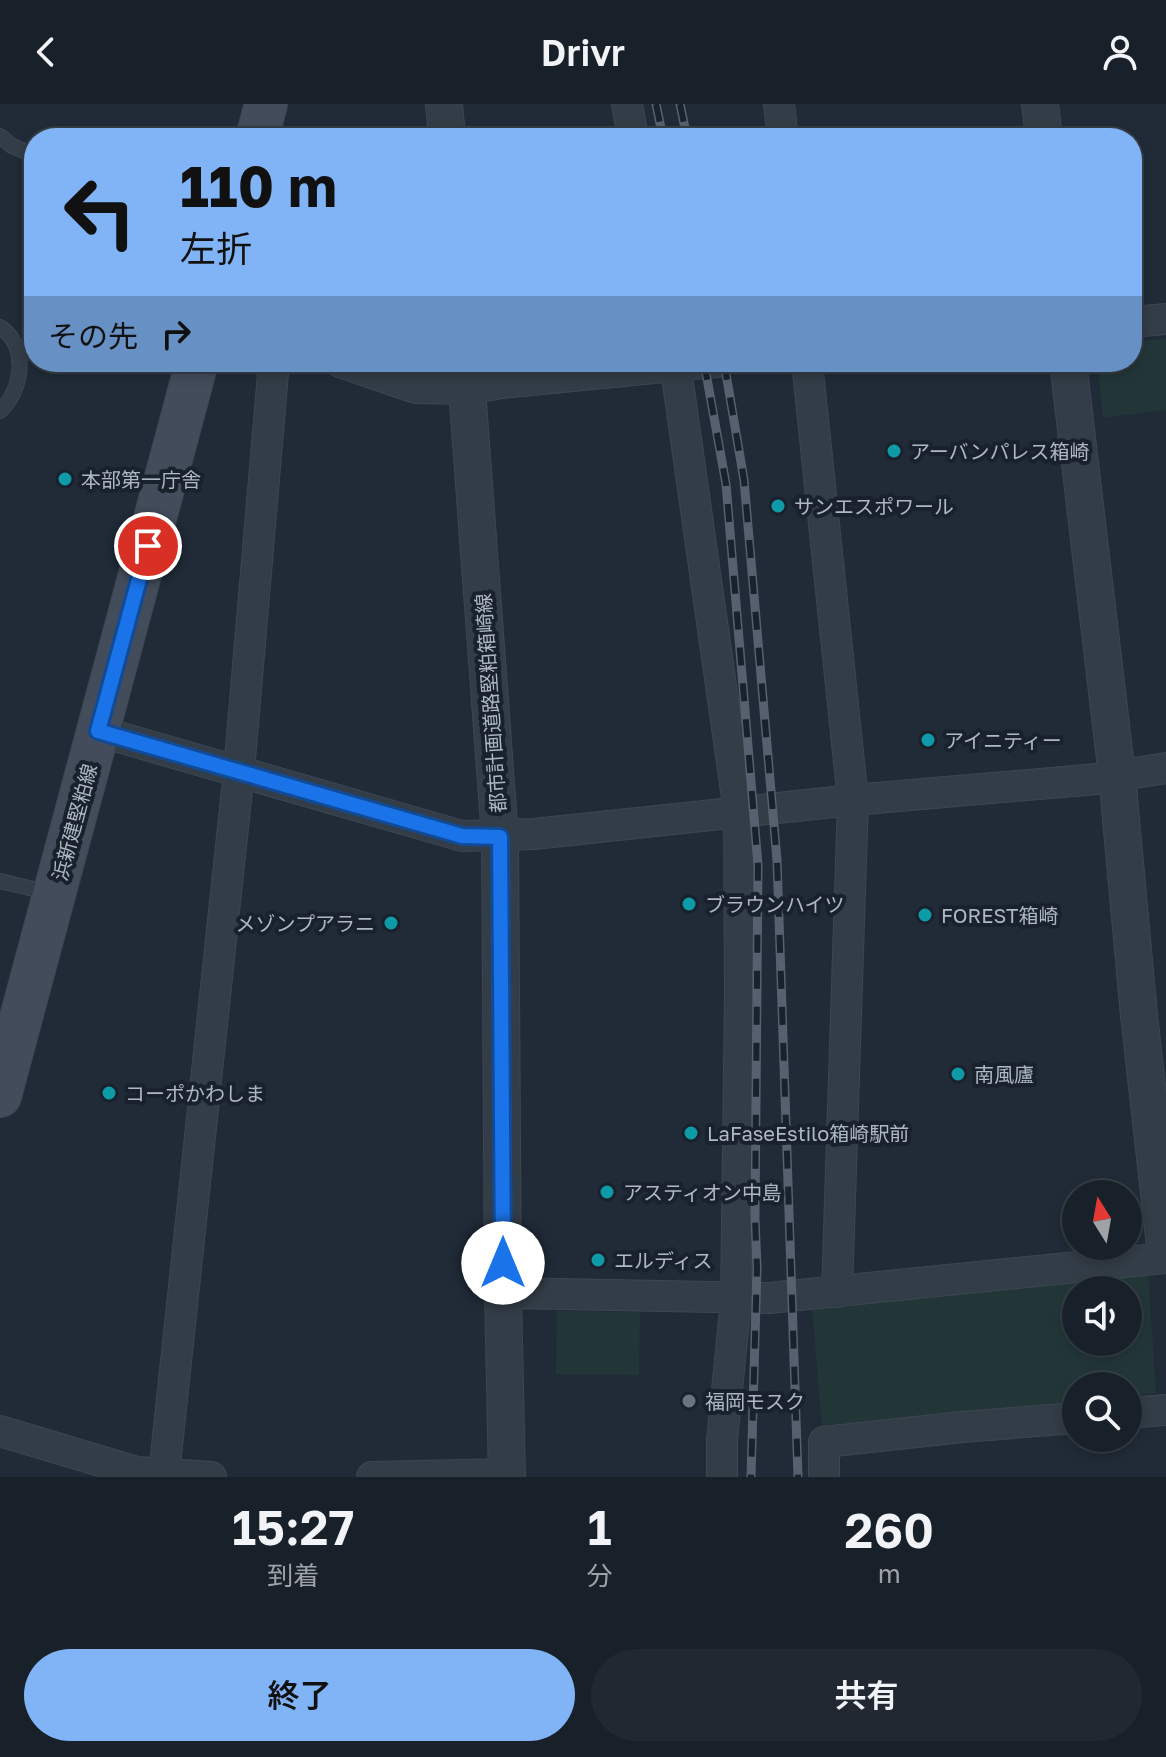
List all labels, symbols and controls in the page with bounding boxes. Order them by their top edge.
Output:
icon: back [24,30,68,74]
icon: person [1098,30,1142,74]
text: Drivr [541,31,625,74]
text: 110 m [180,152,337,219]
icon: left [48,160,152,264]
text: 左折 [180,227,252,270]
icon: right [154,312,198,356]
text: その先 [48,318,138,354]
place label: アーバンパレス箱崎 [910,439,1090,463]
marker: アーバンパレス箱崎 [885,442,903,460]
place label: 本部第一庁舎 [81,467,201,491]
marker: 本部第一庁舎 [56,470,74,488]
place label: サンエスポワール [794,494,954,518]
marker: サンエスポワール [769,497,787,515]
pin [114,512,182,580]
icon: arrive [126,524,170,568]
street label: 都市計画道路堅粕箱崎線 [470,592,510,814]
place label: アイニティー [944,728,1062,752]
marker: アイニティー [919,731,937,749]
street label: 浜新建堅粕線 [47,761,101,883]
place label: ブラウンハイツ [705,892,845,916]
marker: ブラウンハイツ [680,895,698,913]
place label: FOREST箱崎 [941,903,1058,927]
marker: FOREST箱崎 [916,906,934,924]
place label: メゾンプアラニ [236,911,375,935]
marker: メゾンプアラニ [382,914,400,932]
place label: 南風廬 [974,1062,1034,1086]
marker: 南風廬 [949,1065,967,1083]
place label: コーポかわしま [125,1081,265,1105]
marker: コーポかわしま [100,1084,118,1102]
place label: LaFaseEstilo箱崎駅前 [707,1121,909,1145]
marker: LaFaseEstilo箱崎駅前 [682,1124,700,1142]
place label: アスティオン中島 [623,1180,782,1204]
north arrow [1062,1180,1142,1260]
map controls [1062,1180,1142,1452]
marker: アスティオン中島 [598,1183,616,1201]
position arrow [461,1221,545,1305]
place label: エルディス [614,1248,713,1272]
marker: エルディス [589,1251,607,1269]
button: sound [1062,1276,1142,1356]
button: search [1062,1372,1142,1452]
place label: 福岡モスク [705,1389,805,1413]
marker: 福岡モスク [680,1392,698,1410]
text: 15:27 [232,1498,355,1556]
text: 1 [587,1498,612,1556]
text: 260 [845,1501,934,1559]
text: m [878,1558,901,1589]
text: 到着 [267,1560,319,1591]
text: 分 [587,1560,613,1591]
button: 終了 [24,1649,575,1741]
button: 共有 [591,1649,1142,1741]

